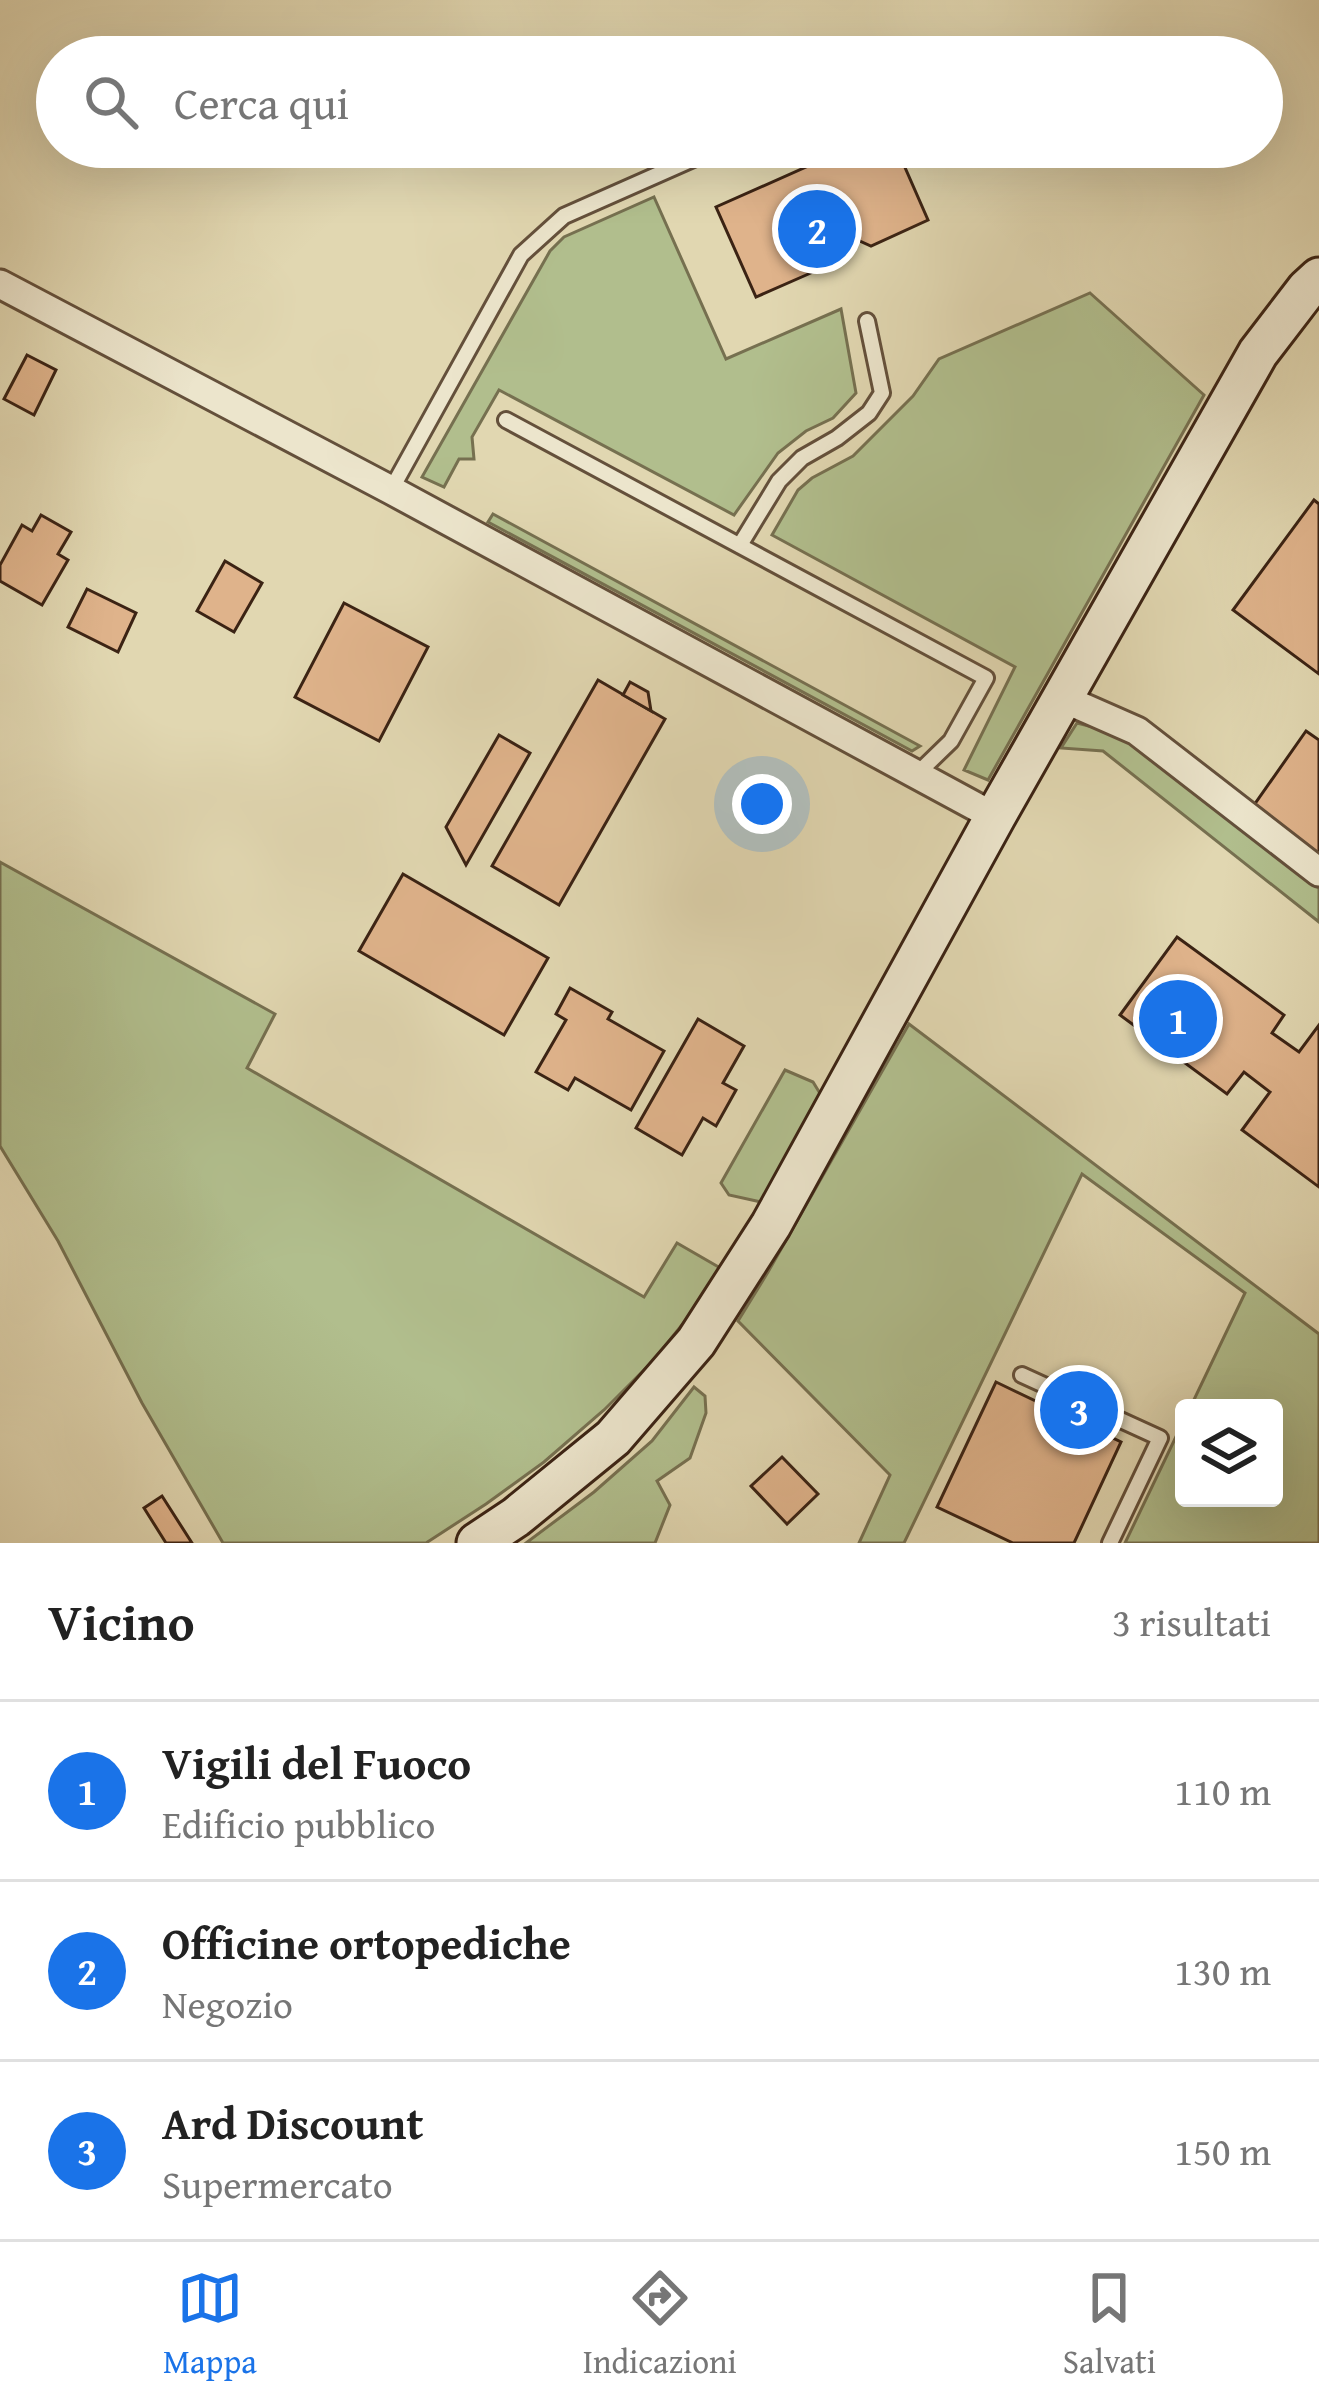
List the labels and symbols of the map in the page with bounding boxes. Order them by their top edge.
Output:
pin: 2 [778,184,856,274]
your location [732,774,792,834]
pin: 1 [1139,974,1217,1064]
pin: 3 [1040,1365,1118,1455]

